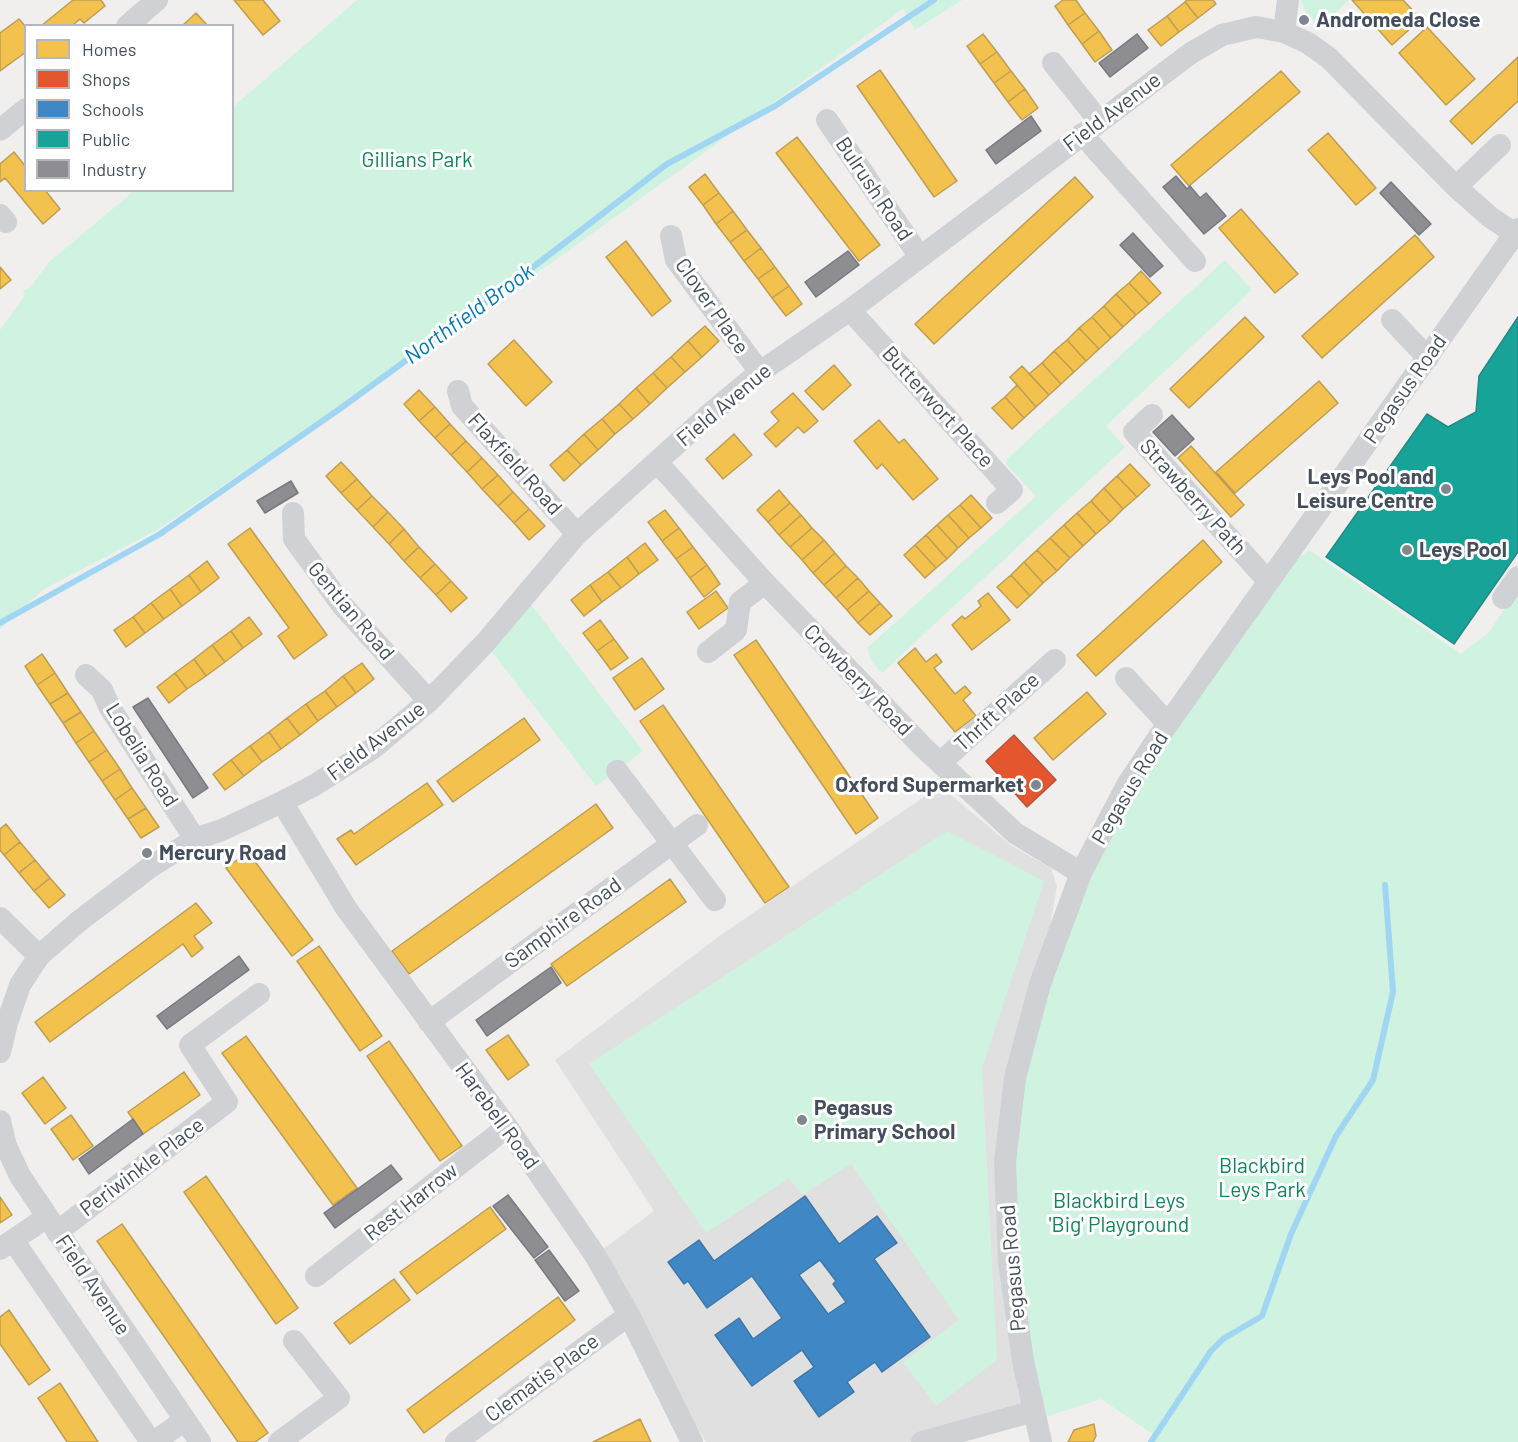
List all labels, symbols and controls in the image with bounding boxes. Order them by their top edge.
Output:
place label: Andromeda Close [1316,7,1481,33]
marker: Andromeda Close [1297,13,1311,27]
legend [24,24,234,192]
text: Homes [82,38,136,60]
street label: Field Avenue [1058,67,1166,157]
text: Shops [82,68,131,90]
text: Schools [82,98,144,120]
text: Public [82,128,130,150]
street label: Bulrush Road [830,132,918,246]
park label: Gillians Park [362,147,472,173]
text: Industry [82,158,146,180]
street label: Clover Place [670,253,754,359]
water label: Northfield Brook [399,258,539,370]
street label: Pegasus Road [1358,330,1452,448]
street label: Butterwort Place [877,341,999,473]
street label: Field Avenue [672,358,776,452]
street label: Flaxfield Road [463,408,567,520]
street label: Strawberry Path [1134,434,1252,560]
place label: Leys Pool and Leisure Centre [1297,464,1434,514]
marker: Leys Pool and Leisure Centre [1439,482,1453,496]
place label: Leys Pool [1419,537,1507,563]
marker: Leys Pool [1400,543,1414,557]
street label: Gentian Road [302,557,400,665]
street label: Crowberry Road [799,619,917,741]
street label: Thrift Place [949,667,1045,757]
street label: Field Avenue [322,696,430,786]
street label: Lobelia Road [100,699,184,811]
street label: Pegasus Road [1086,727,1174,849]
place label: Oxford Supermarket [835,772,1024,798]
marker: Oxford Supermarket [1029,778,1043,792]
place label: Mercury Road [159,840,286,866]
marker: Mercury Road [140,846,154,860]
street label: Samphire Road [500,872,626,974]
street label: Harebell Road [450,1058,544,1174]
place label: Pegasus Primary School [814,1095,955,1145]
street label: Periwinkle Place [75,1112,209,1222]
marker: Pegasus Primary School [795,1113,809,1127]
park label: Blackbird Leys Park [1218,1153,1306,1203]
street label: Rest Harrow [359,1158,463,1246]
park label: Blackbird Leys 'Big' Playground [1049,1188,1189,1238]
street label: Pegasus Road [995,1203,1031,1333]
street label: Field Avenue [50,1230,136,1340]
street label: Clematis Place [480,1328,604,1428]

